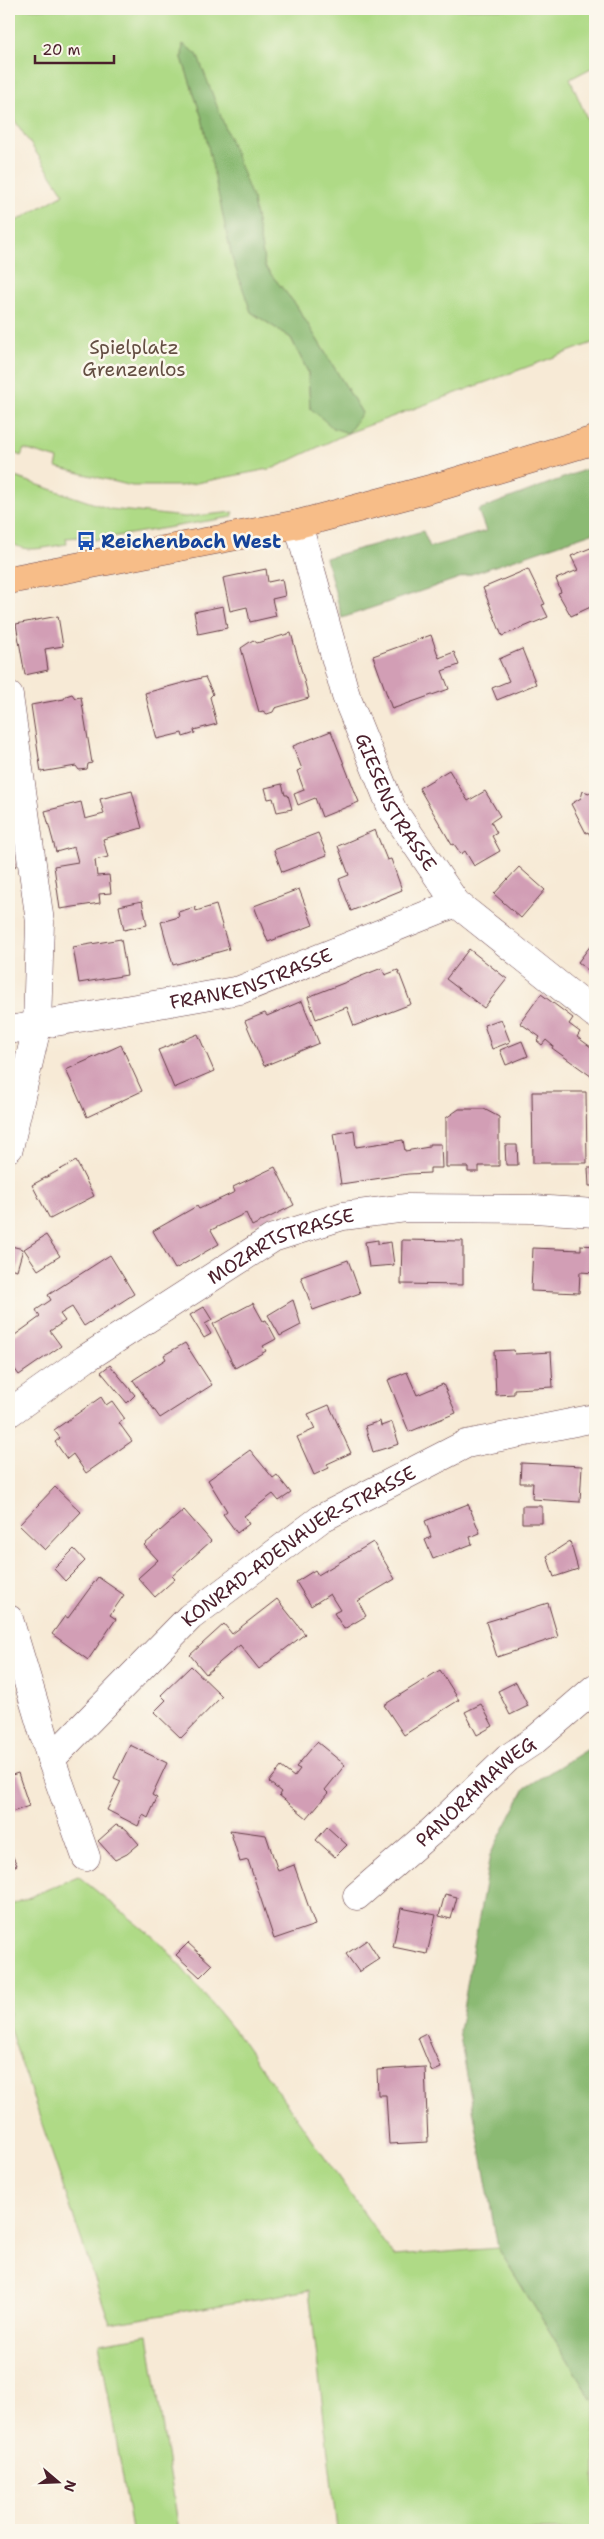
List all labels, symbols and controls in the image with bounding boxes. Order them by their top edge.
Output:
scale bar [35,32,114,64]
text: 20 m [42,40,81,60]
park label: Spielplatz Grenzenlos [82,335,186,382]
place label: Reichenbach West [101,529,281,554]
bus stop icon: Reichenbach West [75,530,97,552]
street label: GIESENSTRASSE [349,729,443,876]
street label: FRANKENSTRASSE [168,942,336,1015]
street label: MOZARTSTRASSE [203,1203,356,1290]
street label: KONRAD-ADENAUER-STRASSE [176,1460,420,1632]
street label: PANORAMAWEG [410,1731,541,1853]
north arrow [32,2456,82,2506]
text: N [60,2478,81,2494]

